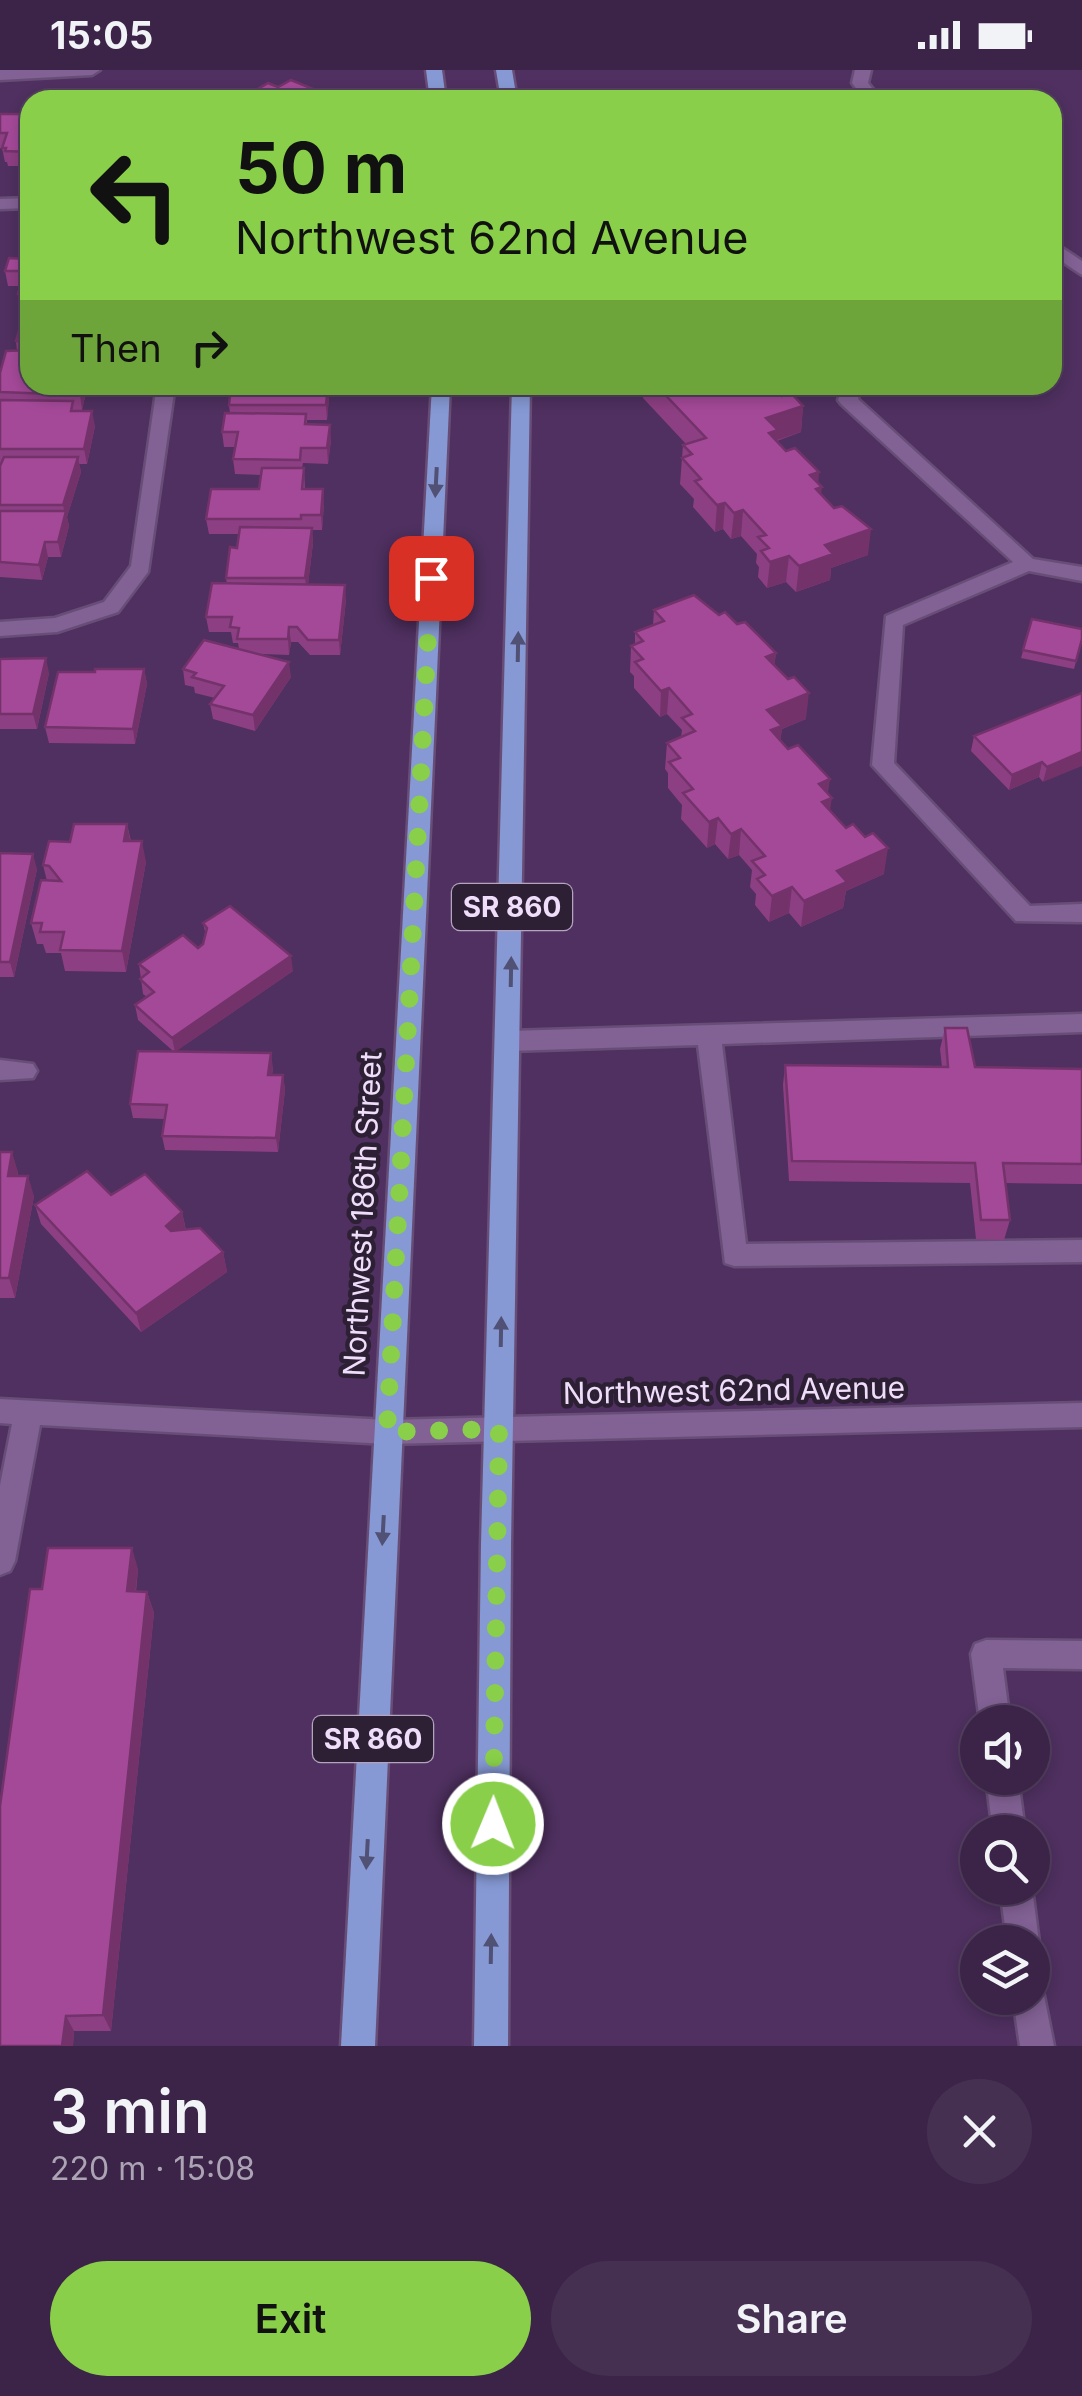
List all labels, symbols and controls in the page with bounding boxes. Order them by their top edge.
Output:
text: 15:05 [50,12,153,58]
text: 50 m [235,125,407,210]
icon: left [70,130,200,260]
text: Northwest 62nd Avenue [235,210,748,265]
icon: right [182,320,237,375]
text: Then [70,325,162,371]
one-way arrow [428,467,444,499]
pin [389,536,474,621]
icon: arrive [404,551,459,606]
one-way arrow [510,630,526,662]
road number: SR 860 [452,884,572,930]
one-way arrow [503,955,519,987]
street label: Northwest 186th Street [336,1050,389,1377]
one-way arrow [493,1315,509,1347]
street label: Northwest 62nd Avenue [563,1369,905,1411]
one-way arrow [375,1514,391,1546]
map controls [960,1705,1050,2015]
button: sound [960,1705,1050,1795]
road number: SR 860 [313,1716,433,1762]
position arrow [441,1772,545,1876]
button: search [960,1815,1050,1905]
one-way arrow [359,1839,375,1871]
button: layers [960,1925,1050,2015]
one-way arrow [483,1932,499,1964]
text: 3 min [50,2075,210,2147]
button: close [927,2079,1032,2184]
text: 220 m · 15:08 [50,2149,255,2188]
button: Exit [50,2261,531,2376]
button: Share [551,2261,1032,2376]

